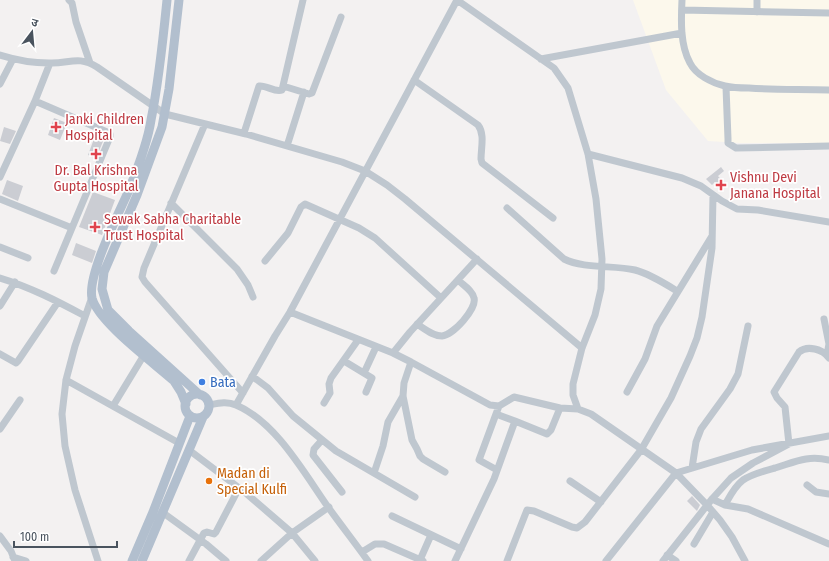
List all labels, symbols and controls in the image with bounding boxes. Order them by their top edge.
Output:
north arrow [12,12,52,52]
text: उ [30,16,40,30]
place label: Janki Children Hospital [65,111,144,144]
marker: Janki Children Hospital [50,121,62,133]
marker: Dr. Bal Krishna Gupta Hospital [90,148,102,160]
place label: Dr. Bal Krishna Gupta Hospital [53,162,139,195]
place label: Vishnu Devi Janana Hospital [730,169,820,202]
marker: Vishnu Devi Janana Hospital [715,179,727,191]
place label: Sewak Sabha Charitable Trust Hospital [104,211,241,244]
marker: Sewak Sabha Charitable Trust Hospital [89,221,101,233]
place label: Bata [210,374,236,391]
marker: Bata [197,377,207,387]
place label: Madan di Special Kulfi [217,465,287,498]
marker: Madan di Special Kulfi [204,476,214,486]
scale bar [14,523,117,549]
text: 100 m [20,530,49,544]

